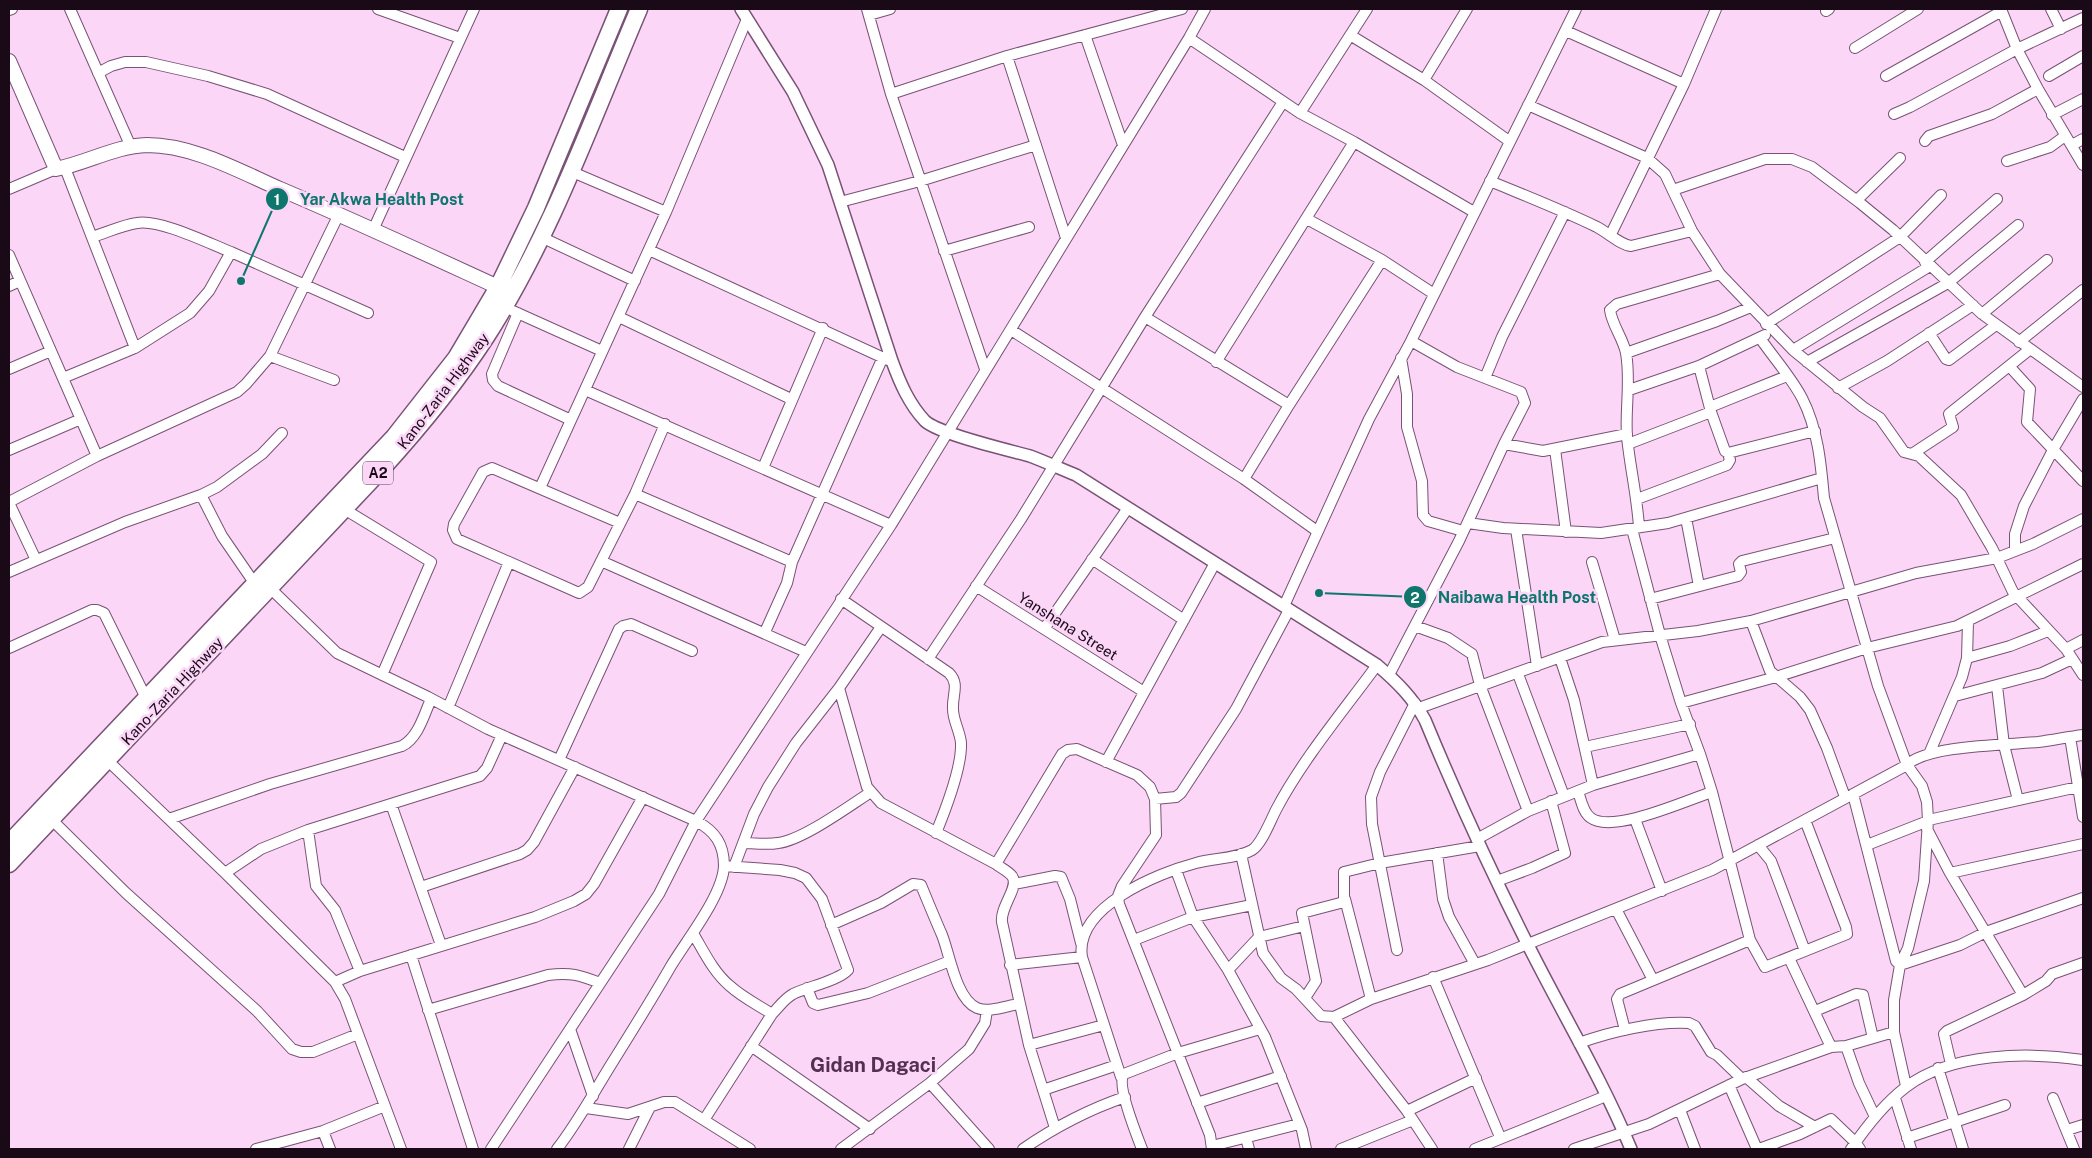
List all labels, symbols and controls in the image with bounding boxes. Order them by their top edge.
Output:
callout: Yar Akwa Health Post [265,184,474,215]
text: Yar Akwa Health Post [300,190,464,209]
text: 1 [274,191,280,208]
street label: Kano-Zaria Highway [394,330,492,452]
road number: A2 [363,462,393,484]
callout: Naibawa Health Post [1402,582,1606,613]
text: Naibawa Health Post [1438,588,1597,607]
street label: Yanshana Street [1015,589,1121,663]
text: 2 [1410,589,1420,606]
street label: Kano-Zaria Highway [118,634,226,748]
district label: Gidan Dagaci [810,1053,936,1077]

